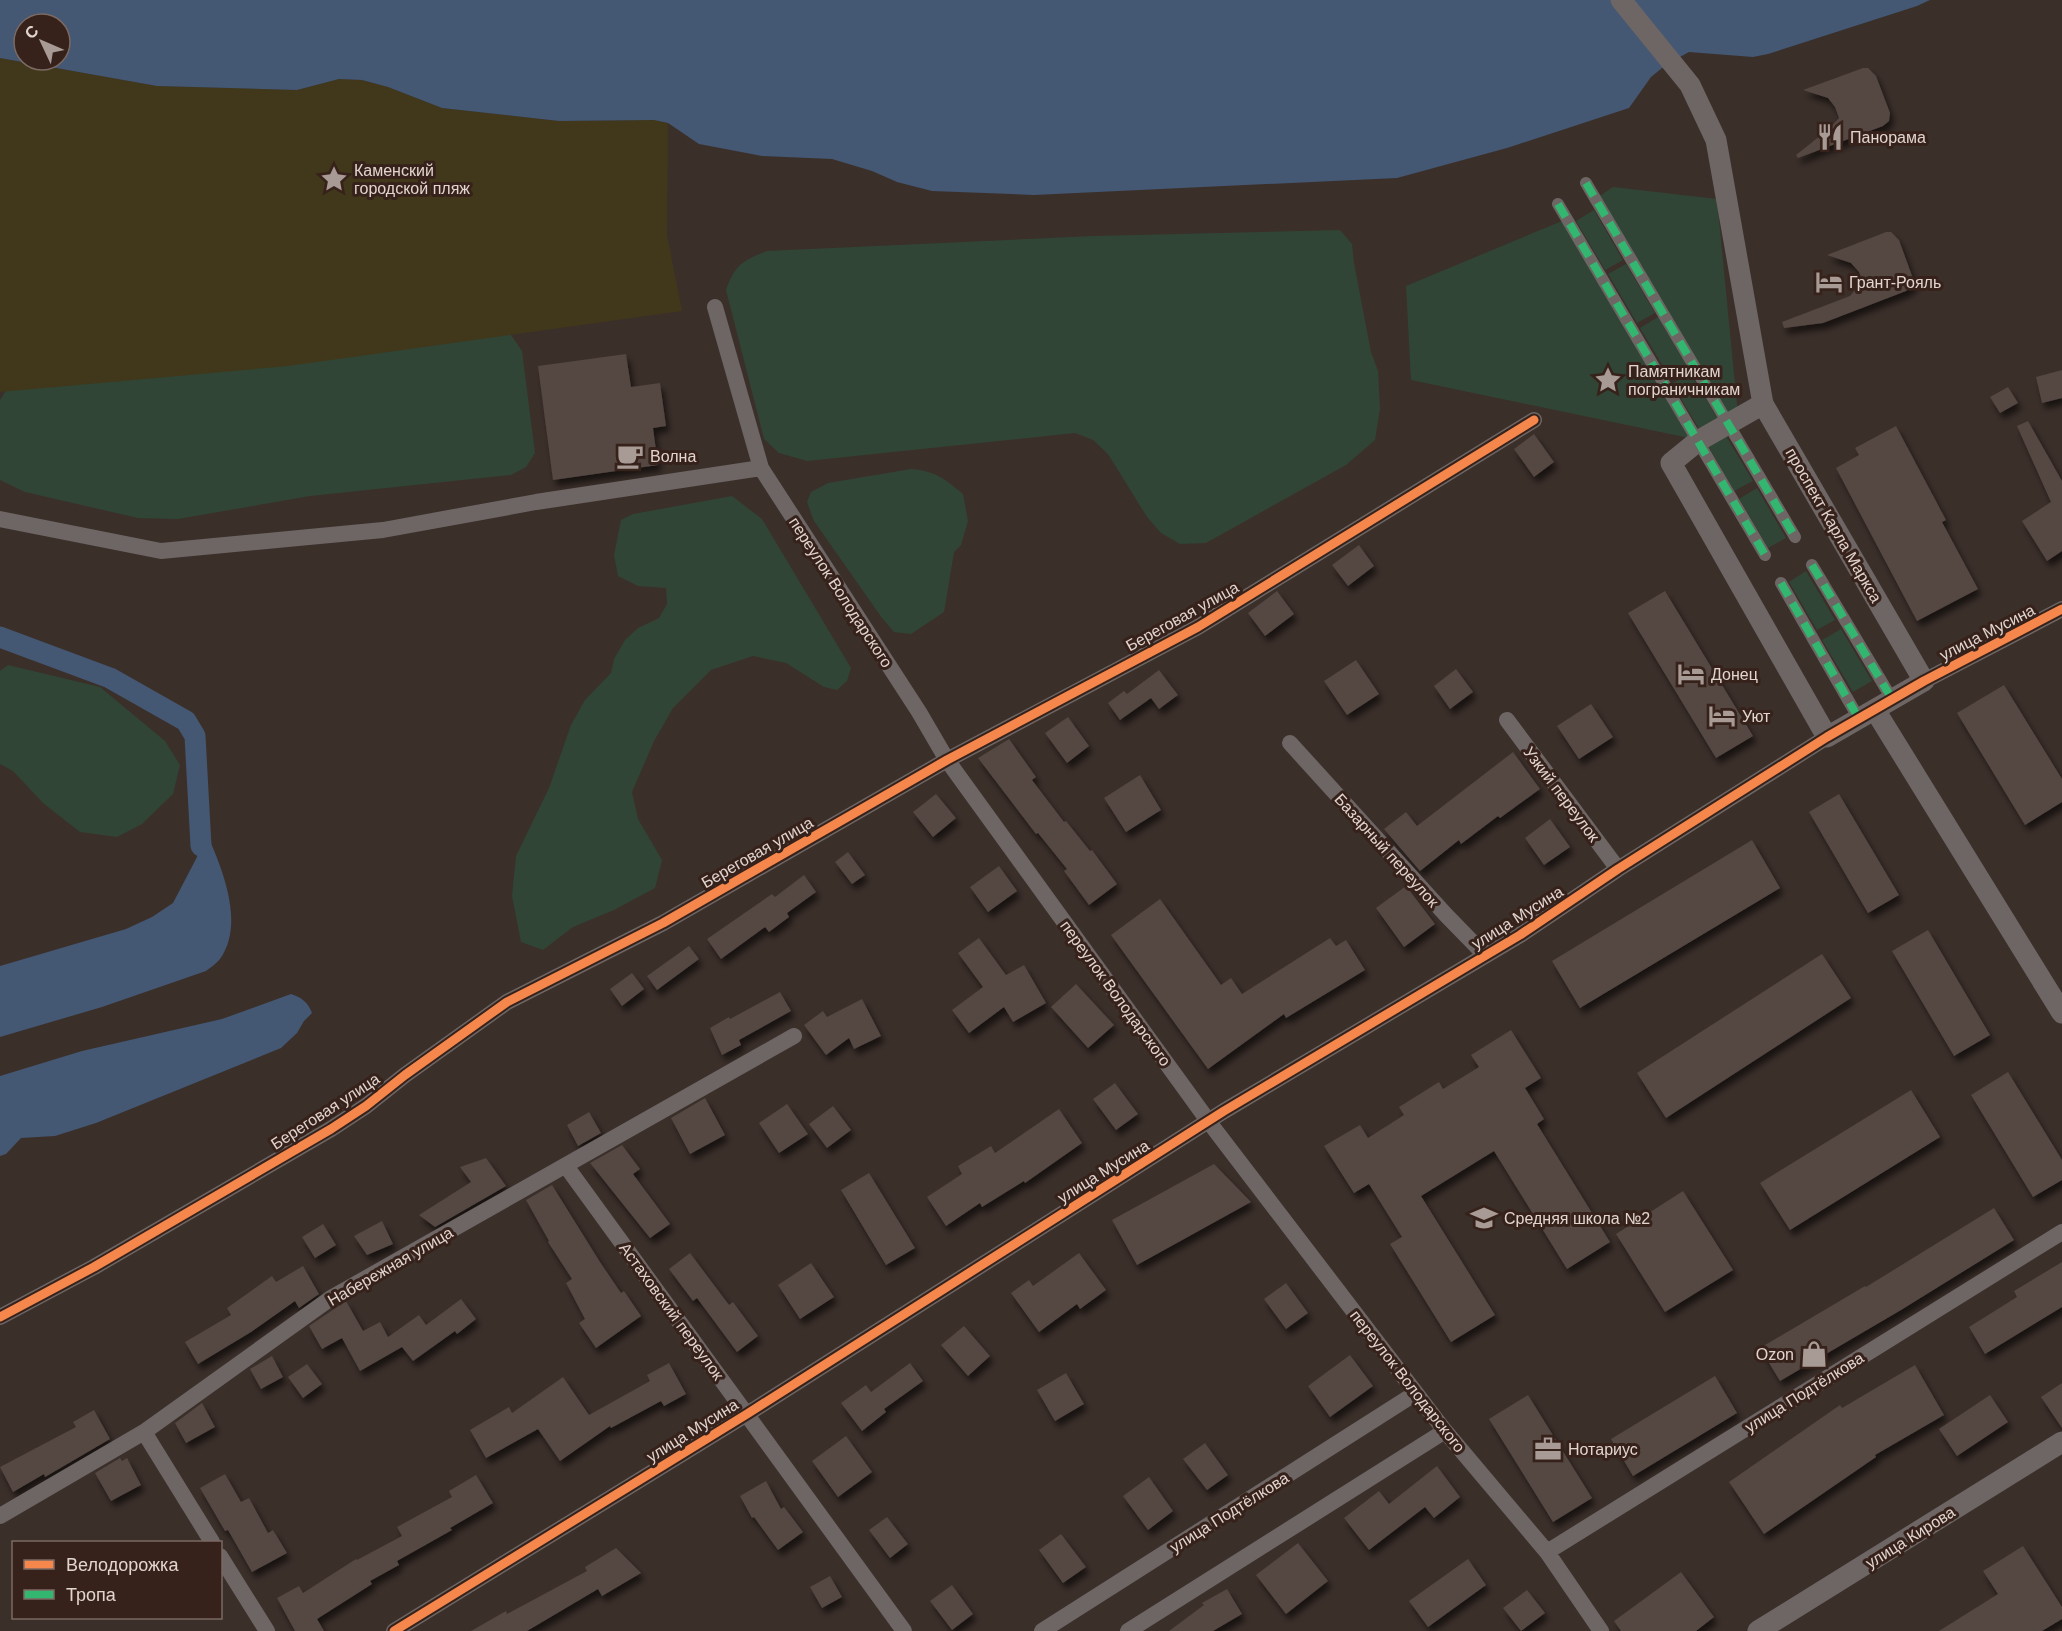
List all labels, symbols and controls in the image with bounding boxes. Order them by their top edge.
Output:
north arrow [12,12,72,72]
text: С [21,22,42,42]
restaurant icon: Панорама [1815,122,1845,152]
place label: Панорама [1850,129,1926,146]
place label: Каменский городской пляж [354,162,470,197]
place icon: Каменский городской пляж [319,164,349,194]
hotel icon: Грант-Рояль [1814,267,1844,297]
place label: Грант-Рояль [1849,274,1941,291]
place label: Памятникам пограничникам [1628,363,1740,398]
place icon: Памятникам пограничникам [1593,365,1623,395]
cafe icon: Волна [615,441,645,471]
street label: проспект Карла Маркса [1782,445,1885,606]
place label: Волна [650,448,696,465]
street label: переулок Володарского [786,514,896,671]
street label: Береговая улица [1123,578,1242,654]
street label: улица Мусина [1937,601,2038,664]
hotel icon: Донец [1676,659,1706,689]
place label: Донец [1711,666,1758,683]
hotel icon: Уют [1707,701,1737,731]
place label: Уют [1742,708,1771,725]
street label: Узкий переулок [1520,744,1603,846]
street label: Базарный переулок [1331,790,1443,911]
street label: Береговая улица [698,814,816,891]
street label: улица Мусина [1468,882,1566,952]
street label: переулок Володарского [1057,917,1174,1069]
street label: Береговая улица [268,1070,383,1153]
street label: улица Мусина [1054,1136,1152,1206]
school or university icon: Средняя школа №2 [1469,1203,1499,1233]
place label: Средняя школа №2 [1504,1210,1650,1227]
street label: Набережная улица [325,1224,456,1309]
street label: Астаховский переулок [616,1239,728,1384]
street label: переулок Володарского [1347,1307,1468,1456]
shop icon: Ozon [1799,1339,1829,1369]
place label: Ozon [1756,1346,1794,1363]
street label: улица Подтёлкова [1742,1349,1867,1436]
street label: улица Мусина [643,1395,741,1465]
office icon: Нотариус [1533,1434,1563,1464]
place label: Нотариус [1568,1441,1638,1458]
street label: улица Подтёлкова [1167,1469,1292,1556]
street label: улица Кирова [1863,1503,1958,1572]
legend [12,1541,222,1619]
text: Велодорожка [66,1555,179,1575]
text: Тропа [66,1585,117,1605]

